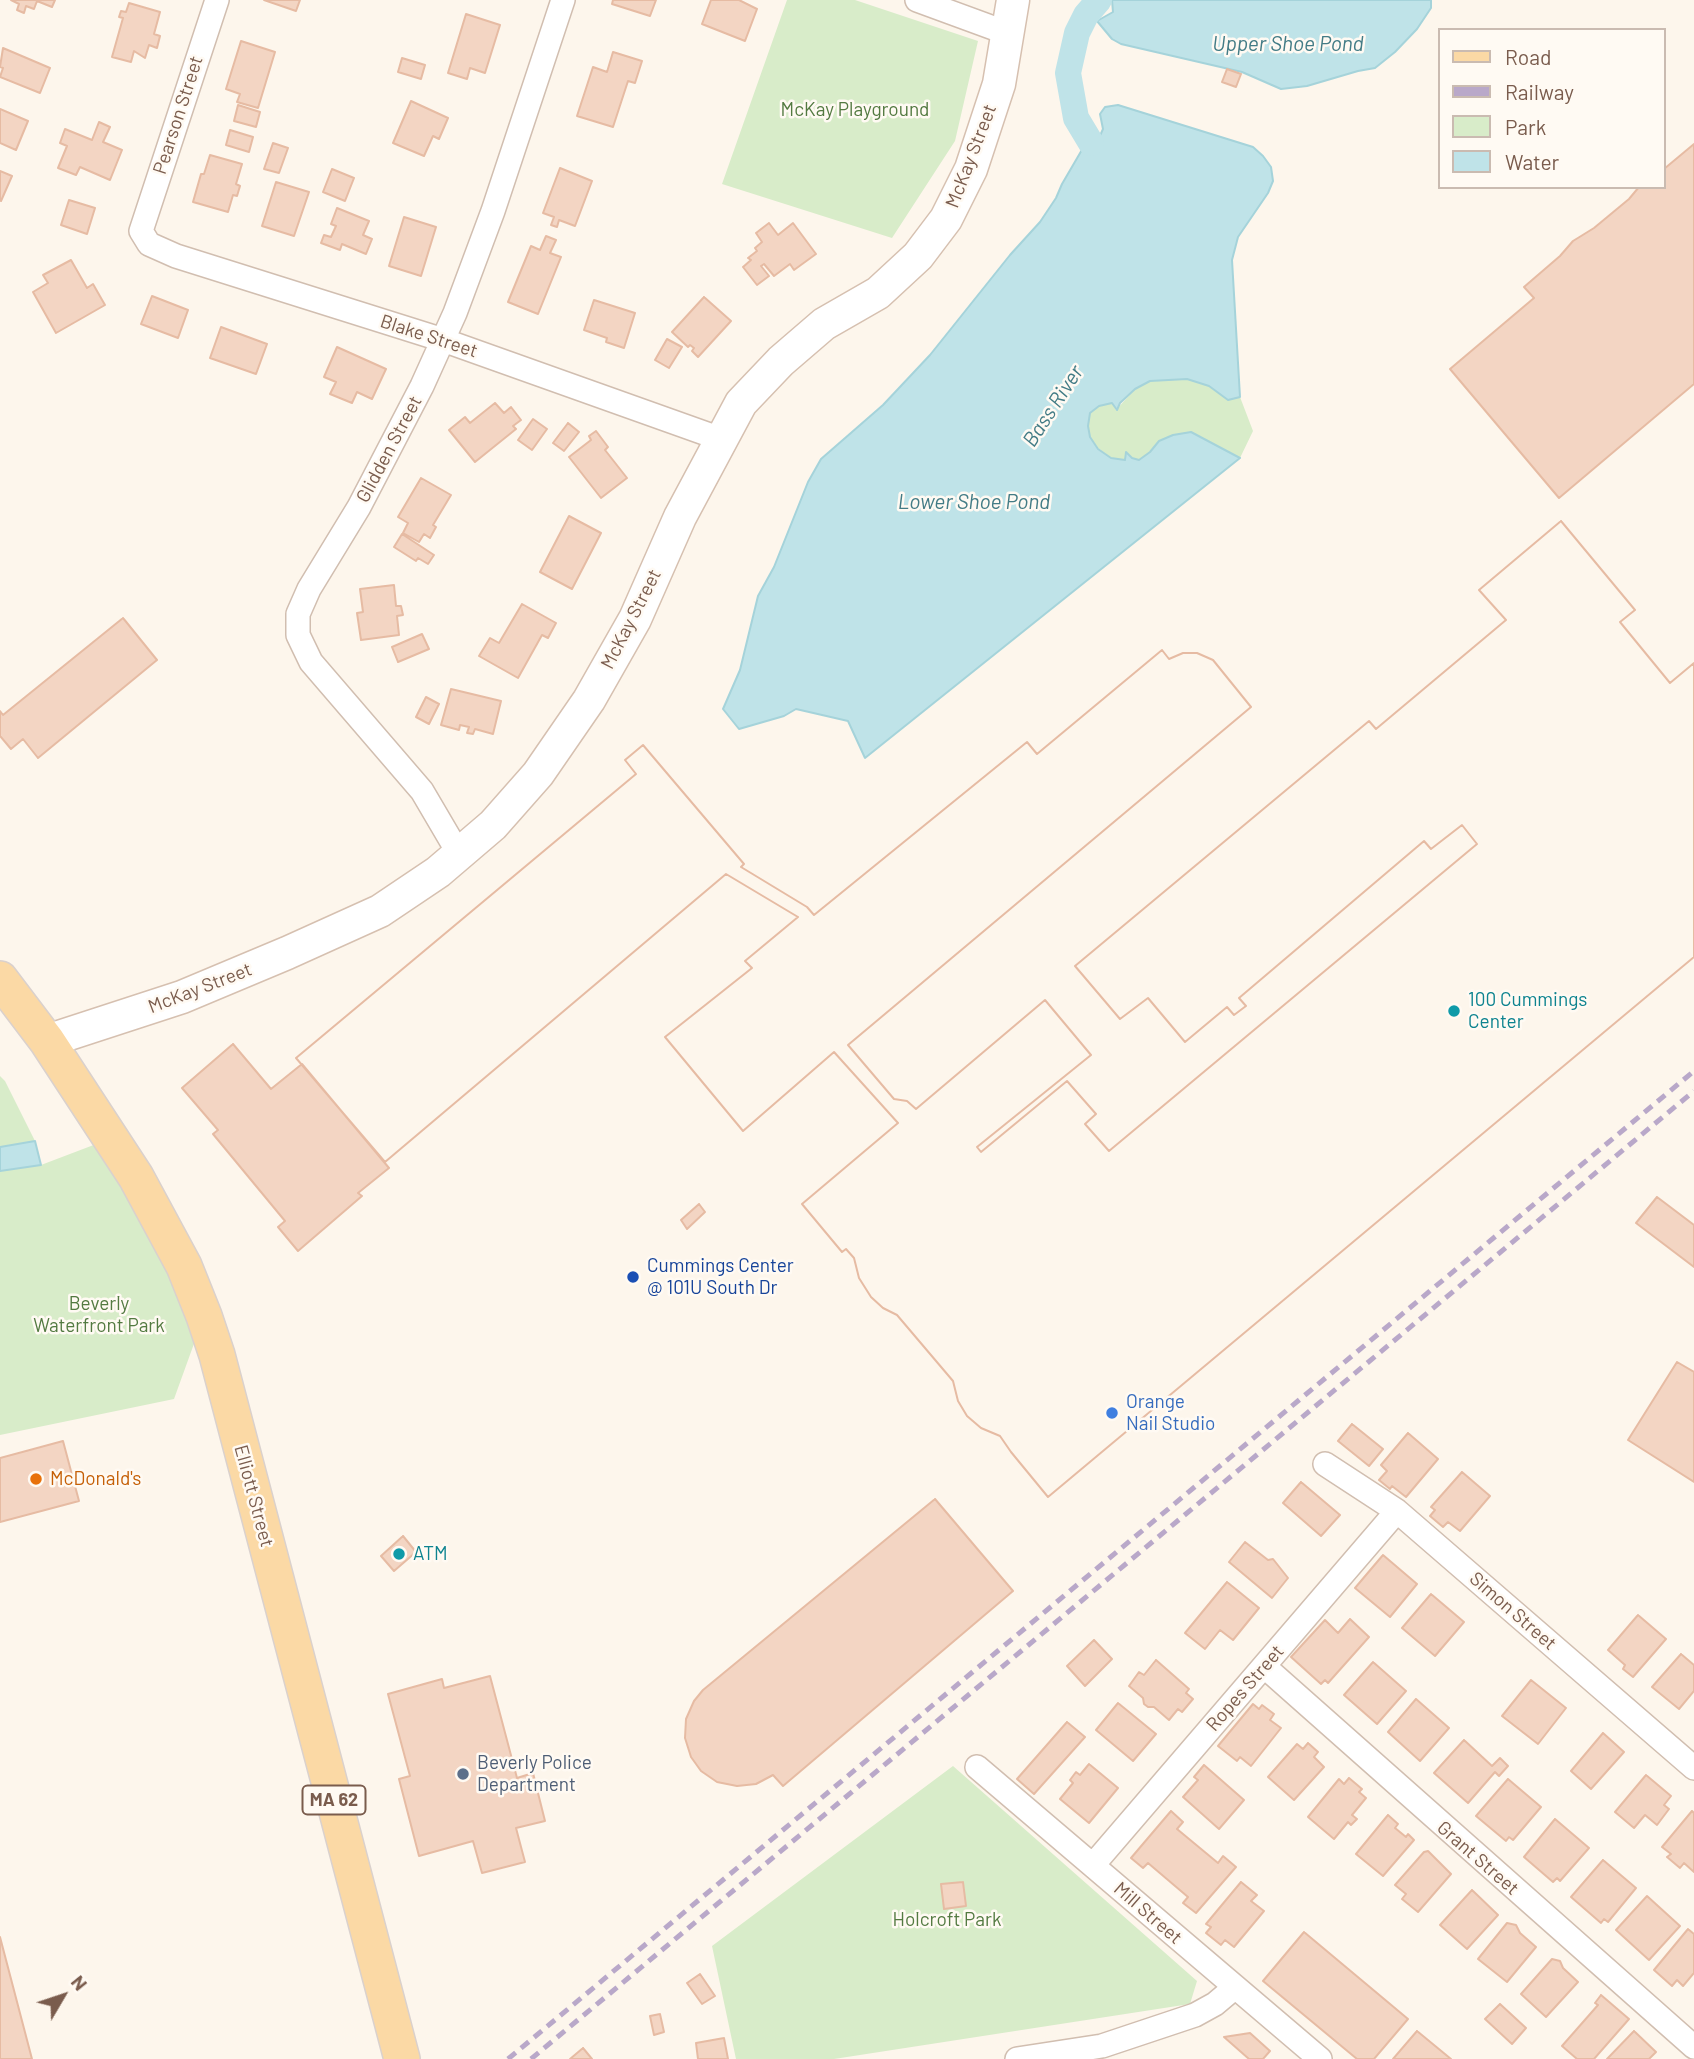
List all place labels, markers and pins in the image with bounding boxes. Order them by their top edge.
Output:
place label: 100 Cummings Center [1468,989,1587,1033]
marker: 100 Cummings Center [1446,1003,1462,1019]
place label: Cummings Center @ 101U South Dr [647,1255,794,1299]
marker: Cummings Center @ 101U South Dr [625,1269,641,1285]
place label: Orange Nail Studio [1126,1391,1215,1435]
marker: Orange Nail Studio [1104,1405,1120,1421]
place label: McDonald's [50,1468,141,1490]
marker: McDonald's [28,1471,44,1487]
place label: ATM [413,1543,448,1565]
marker: ATM [391,1546,407,1562]
place label: Beverly Police Department [477,1752,592,1796]
marker: Beverly Police Department [455,1766,471,1782]

